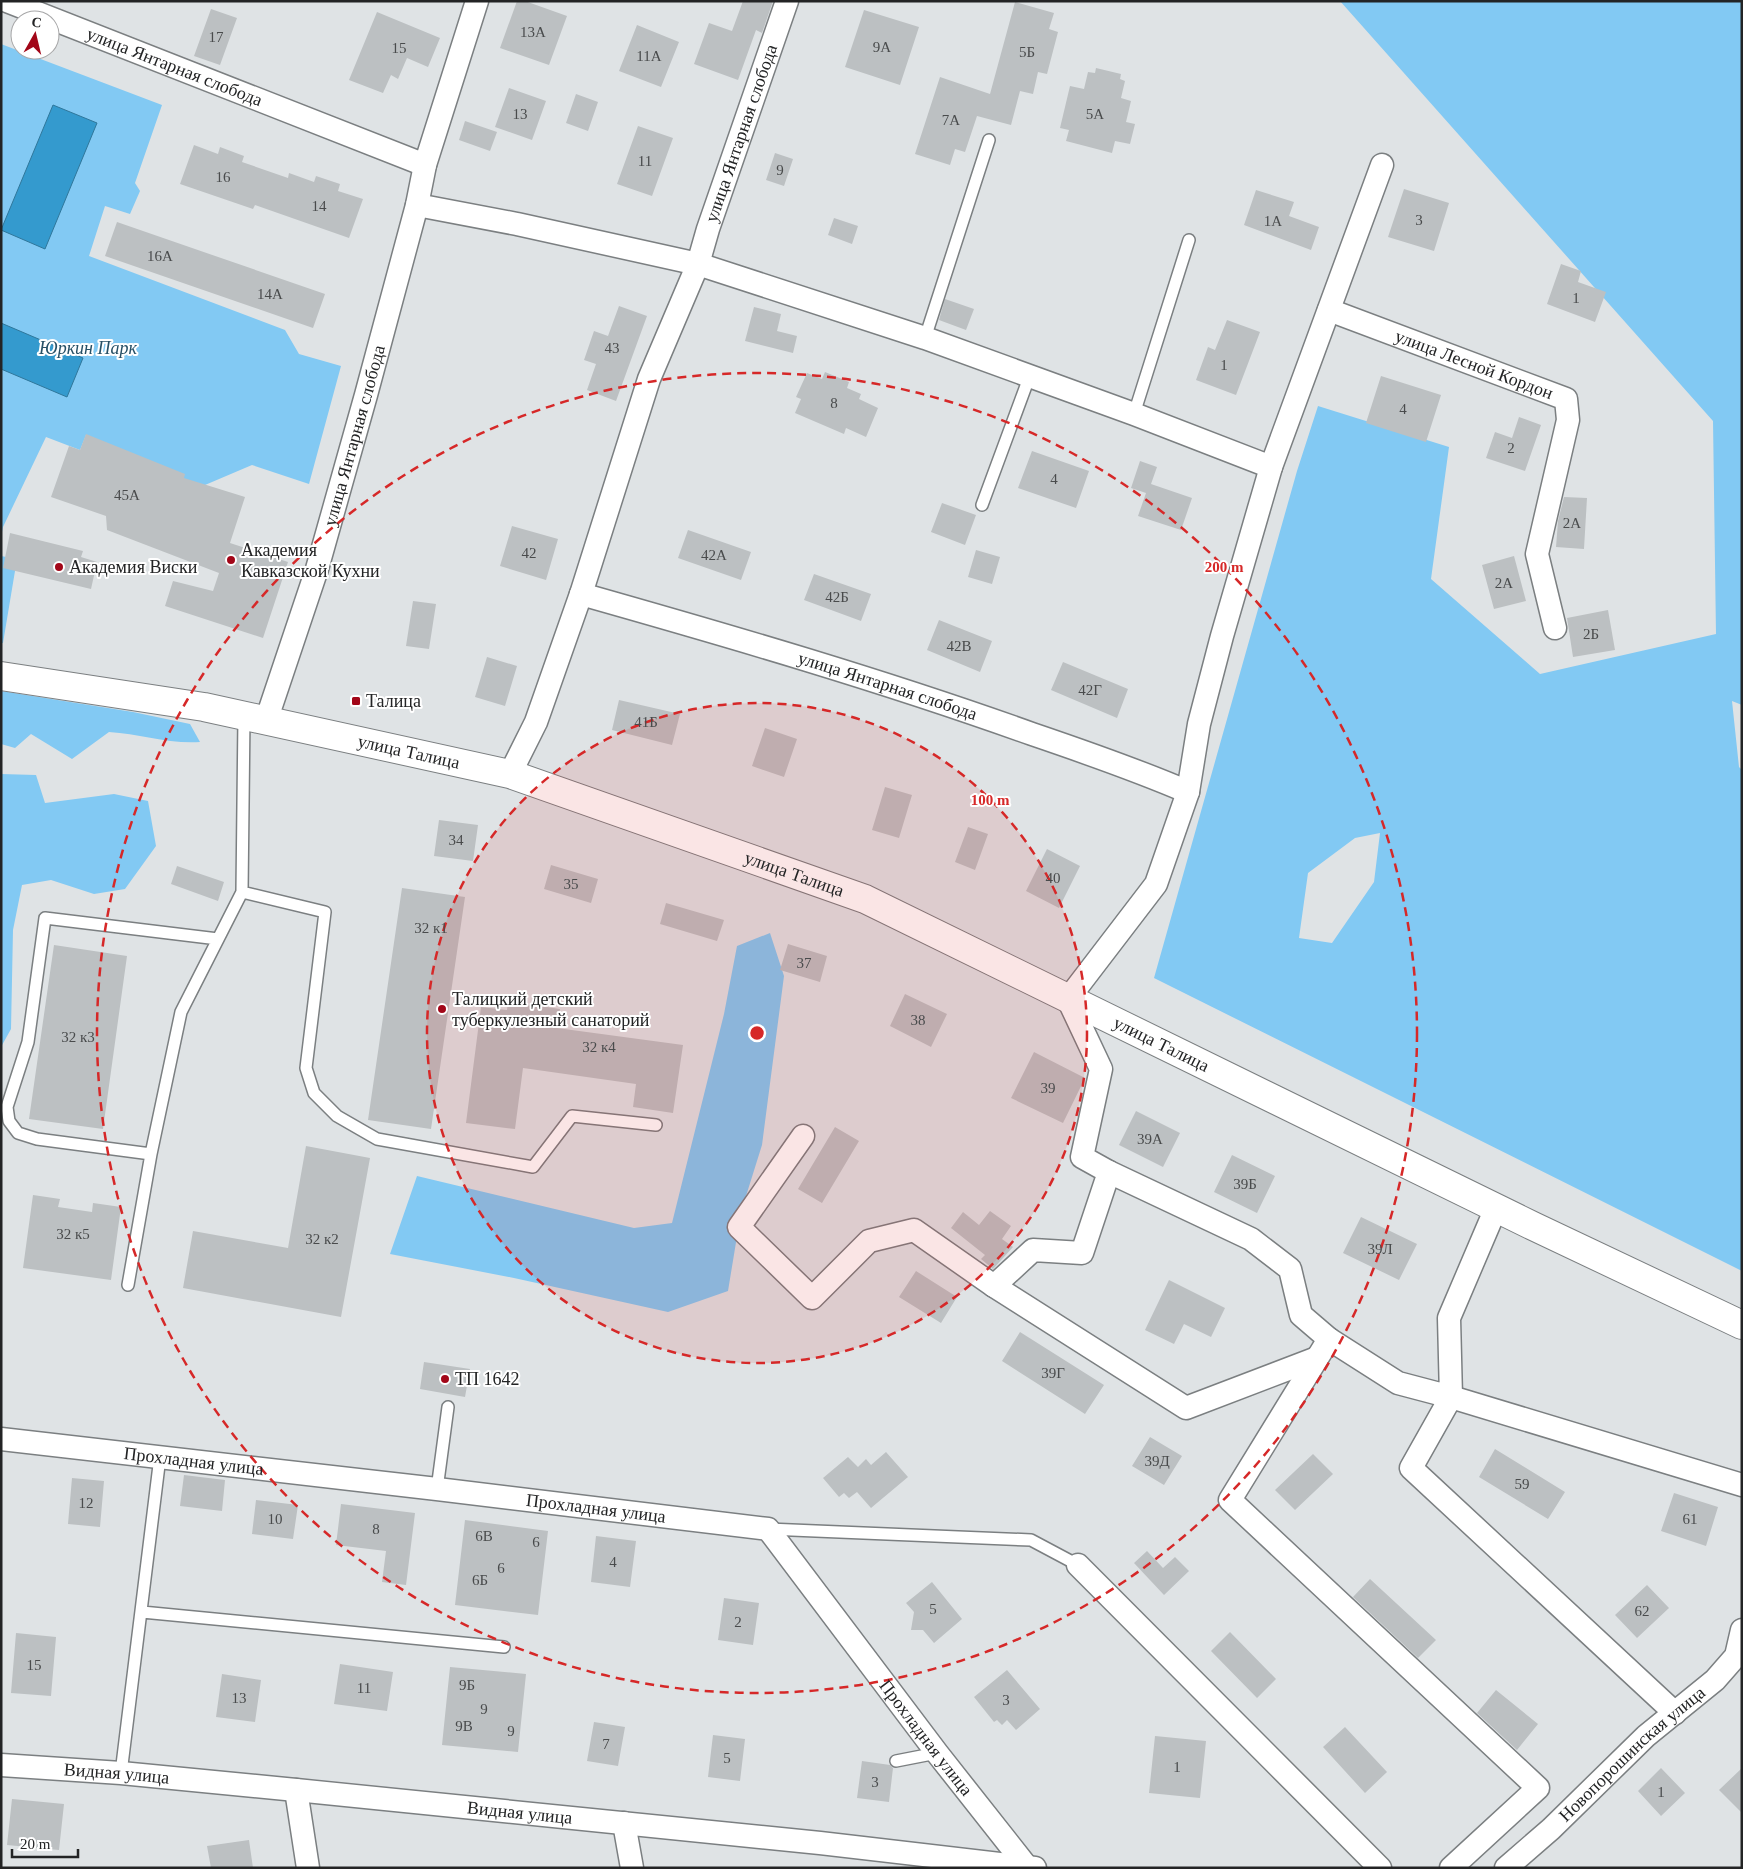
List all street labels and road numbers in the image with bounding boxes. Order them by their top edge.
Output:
street label: улица Янтарная слобода [84,23,265,110]
street label: улица Янтарная слобода [701,42,781,225]
street label: улица Лесной Кордон [1392,326,1556,403]
street label: улица Янтарная слобода [320,343,389,528]
street label: улица Янтарная слобода [796,648,980,724]
street label: улица Талица [356,731,462,773]
street label: улица Талица [742,847,847,901]
street label: улица Талица [1110,1012,1213,1076]
street label: Прохладная улица [123,1443,265,1479]
street label: Прохладная улица [525,1490,667,1527]
street label: Прохладная улица [875,1676,977,1800]
street label: Новопорошинская улица [1555,1682,1709,1826]
street label: Видная улица [63,1759,170,1788]
street label: Видная улица [466,1797,573,1828]

